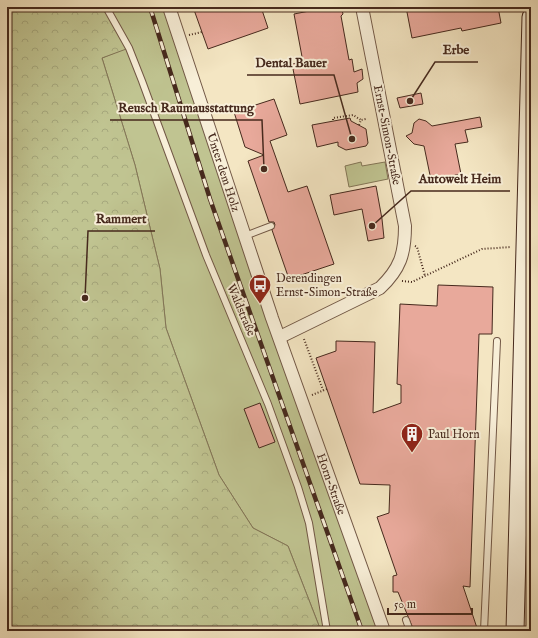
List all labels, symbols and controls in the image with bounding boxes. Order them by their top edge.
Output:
callout: Erbe [435,37,478,62]
text: Erbe [443,42,469,59]
callout: Dental Bauer [247,50,334,75]
text: Dental Bauer [255,55,327,72]
street label: Ernst-Simon-Straße [370,84,404,187]
callout: Reusch Raumausstattung [110,95,262,120]
text: Reusch Raumausstattung [118,100,255,117]
street label: Unter dem Holz [204,131,244,214]
callout: Autowelt Heim [411,166,510,191]
text: Autowelt Heim [418,171,501,188]
callout: Rammert [88,206,155,231]
text: Rammert [96,211,147,228]
place label: Derendingen Ernst-Simon-Straße [276,271,378,300]
bus stop icon: Derendingen Ernst-Simon-Straße [247,272,273,305]
street label: Waldstraße [223,282,259,339]
building icon: Paul Horn [399,421,425,454]
place label: Paul Horn [428,427,480,442]
street label: Horn-Straße [313,451,350,517]
scale bar [388,590,472,616]
text: 50 m [394,597,416,612]

